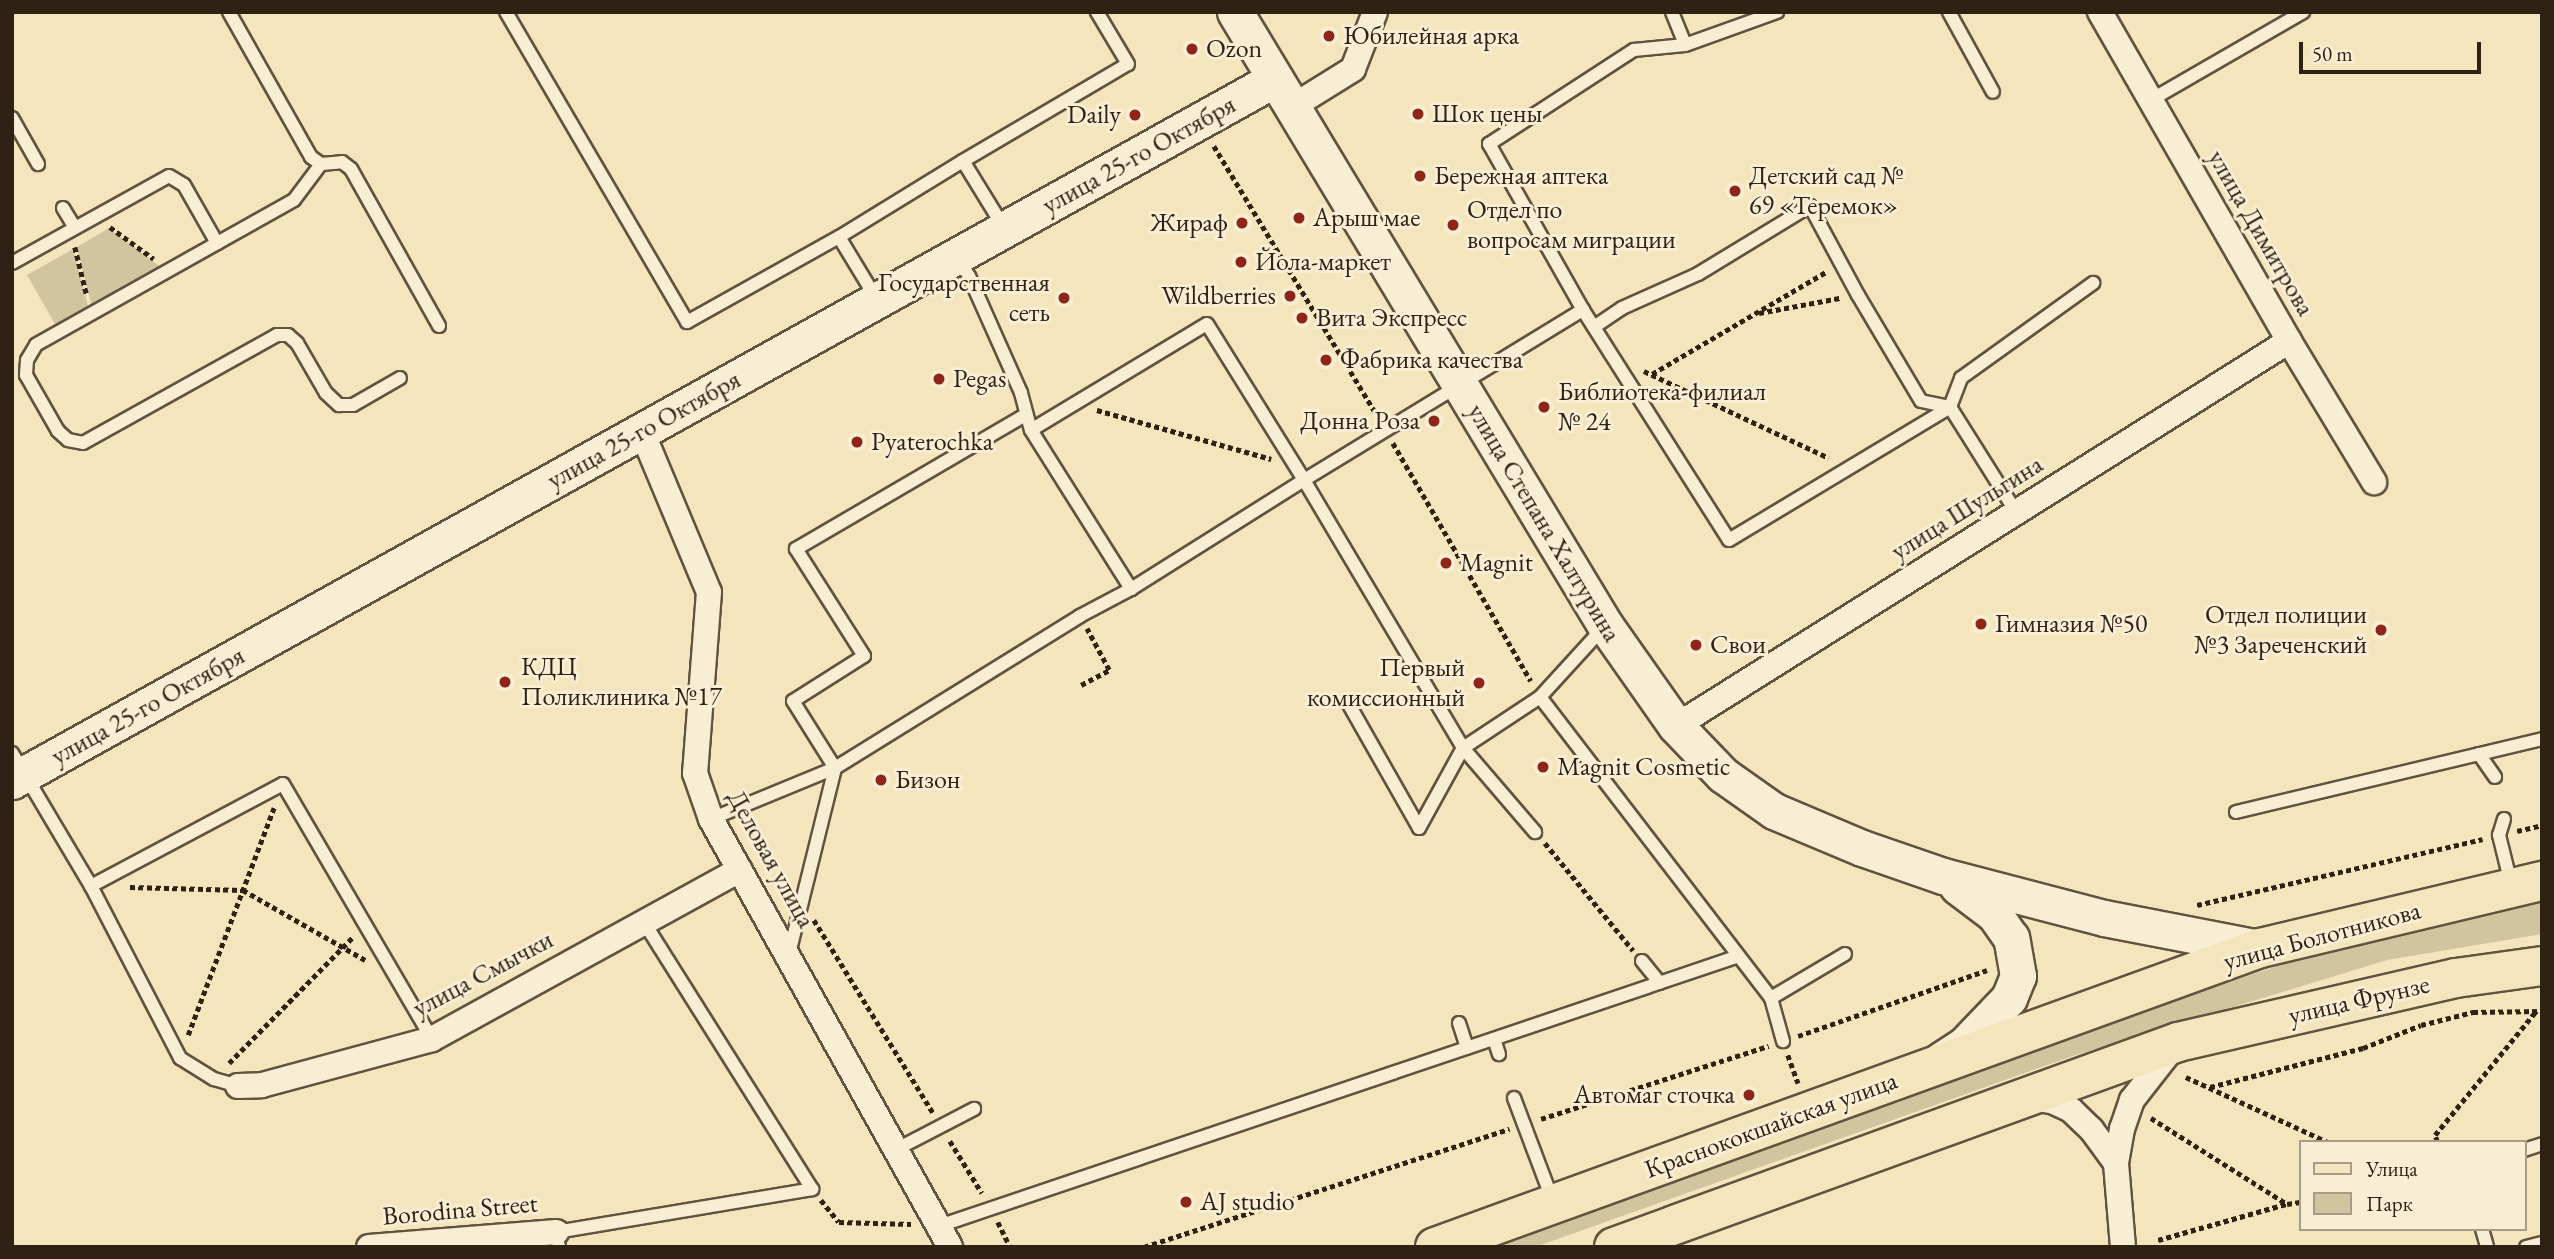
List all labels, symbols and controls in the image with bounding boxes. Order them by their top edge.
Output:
place label: Юбилейная арка [1343,20,1519,52]
marker: Юбилейная арка [1321,28,1337,44]
scale bar [2302,28,2484,72]
place label: Ozon [1206,33,1262,65]
text: 50 m [2312,40,2353,67]
marker: Ozon [1184,41,1200,57]
street label: улица 25-го Октября [1037,89,1241,221]
place label: Шок цены [1432,98,1542,130]
place label: Daily [1067,99,1121,131]
marker: Шок цены [1410,106,1426,122]
marker: Daily [1127,107,1143,123]
street label: улица Димитрова [2201,145,2321,321]
place label: Бережная аптека [1434,160,1608,192]
place label: Детский сад № 69 «Теремок» [1749,160,1904,222]
marker: Бережная аптека [1412,168,1428,184]
marker: Детский сад № 69 «Теремок» [1727,183,1743,199]
place label: Отдел по вопросам миграции [1467,194,1676,256]
place label: Арыш мае [1313,202,1420,234]
place label: Жираф [1150,207,1228,239]
marker: Арыш мае [1291,210,1307,226]
marker: Жираф [1234,215,1250,231]
marker: Отдел по вопросам миграции [1445,217,1461,233]
place label: Йола-маркет [1255,246,1391,278]
marker: Йола-маркет [1233,254,1249,270]
place label: Государственная сеть [878,267,1050,328]
place label: Wildberries [1161,280,1276,312]
marker: Wildberries [1282,288,1298,304]
marker: Государственная сеть [1056,290,1072,306]
place label: Вита Экспресс [1316,302,1467,334]
marker: Вита Экспресс [1294,310,1310,326]
place label: Фабрика качества [1340,344,1523,376]
marker: Фабрика качества [1318,352,1334,368]
place label: Pegas [953,363,1006,395]
street label: улица 25-го Октября [542,364,746,496]
marker: Pegas [931,371,947,387]
place label: Библиотека-филиал № 24 [1558,376,1766,438]
street label: улица Степана Халтурина [1461,398,1627,648]
marker: Библиотека-филиал № 24 [1536,399,1552,415]
place label: Донна Роза [1300,405,1420,437]
marker: Донна Роза [1426,413,1442,429]
place label: Pyaterochka [871,426,993,458]
marker: Pyaterochka [849,434,865,450]
street label: улица Шульгина [1885,449,2049,567]
place label: Magnit [1460,547,1533,579]
marker: Magnit [1438,555,1454,571]
place label: Отдел полиции №3 Зареченский [2194,599,2367,660]
place label: Гимназия №50 [1995,608,2147,640]
marker: Гимназия №50 [1973,616,1989,632]
marker: Отдел полиции №3 Зареченский [2373,622,2389,638]
place label: Свои [1710,629,1766,661]
marker: Свои [1688,637,1704,653]
street label: улица 25-го Октября [46,640,250,772]
place label: КДЦ Поликлиника №17 [521,651,722,712]
place label: Первый комиссионный [1307,652,1465,714]
marker: КДЦ Поликлиника №17 [495,672,515,692]
marker: Первый комиссионный [1471,675,1487,691]
place label: Magnit Cosmetic [1557,751,1730,783]
marker: Magnit Cosmetic [1535,759,1551,775]
place label: Бизон [895,764,960,796]
marker: Бизон [873,772,889,788]
street label: Деловая улица [720,785,822,933]
street label: улица Болотникова [2220,895,2424,977]
street label: улица Смычки [408,924,558,1024]
street label: улица Фрунзе [2286,969,2432,1031]
street label: Краснококшайская улица [1640,1065,1902,1185]
place label: Автомаг сточка [1574,1079,1735,1111]
marker: Автомаг сточка [1741,1087,1757,1103]
legend [2298,1140,2526,1231]
text: Улица [2366,1155,2418,1182]
place label: AJ studio [1200,1186,1295,1218]
street label: Borodina Street [381,1188,539,1232]
text: Парк [2366,1190,2413,1217]
marker: AJ studio [1178,1194,1194,1210]

